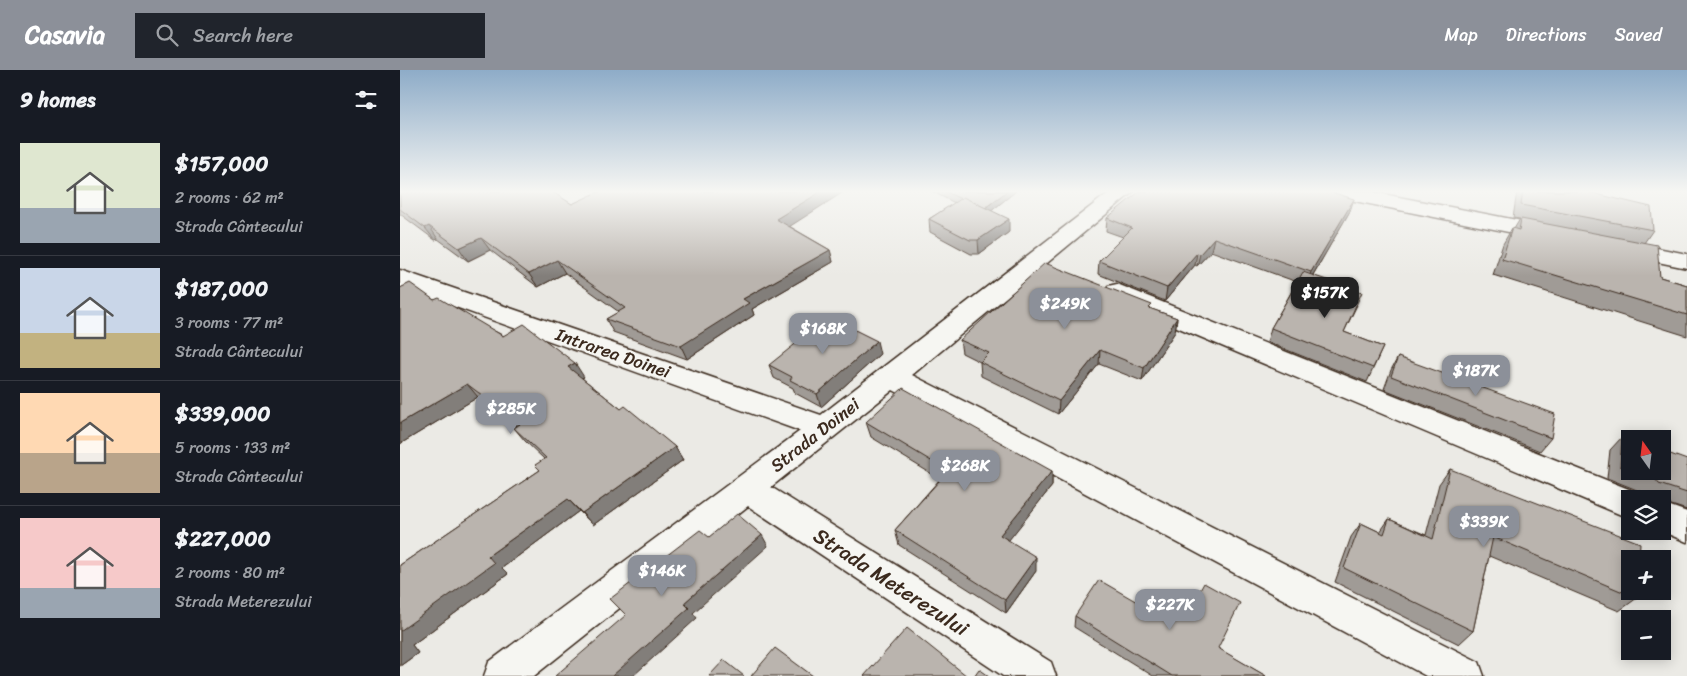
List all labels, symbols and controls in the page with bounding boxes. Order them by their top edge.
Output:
search box [135,13,485,58]
text: Casavia [25,14,105,56]
text: Search here [193,19,293,52]
text: Map [1445,19,1478,51]
text: Directions [1506,19,1587,51]
text: Saved [1615,19,1662,51]
icon: search [153,21,181,49]
text: 9 homes [20,81,96,119]
icon: filters [352,86,380,114]
text: $157,000 [175,145,268,183]
icon: home [60,163,120,223]
text: 2 rooms · 62 m² [175,183,284,212]
text: Strada Cântecului [175,212,303,241]
text: $187,000 [175,270,268,308]
pin: $157K [1290,276,1360,319]
text: $157K [1302,278,1348,307]
icon: home [60,288,120,348]
pin: $249K [1030,288,1100,330]
text: $249K [1040,289,1090,318]
text: 3 rooms · 77 m² [175,308,283,337]
pin: $168K [788,312,858,355]
text: $168K [800,314,846,343]
street label: Intrarea Doinei [550,318,676,388]
text: Strada Cântecului [175,337,303,366]
pin: $187K [1441,354,1511,397]
text: $187K [1453,356,1499,385]
street label: Strada Doinei [763,389,868,481]
pin: $285K [476,392,546,435]
text: $285K [486,394,536,423]
text: $339,000 [175,395,271,433]
icon: home [60,413,120,473]
north arrow [1621,430,1671,480]
map controls [1621,430,1671,660]
text: 5 rooms · 133 m² [175,433,290,462]
pin: $268K [930,450,1000,492]
text: $268K [941,451,989,480]
text: Strada Cântecului [175,462,303,491]
button: layers [1621,490,1671,540]
pin: $339K [1449,506,1519,548]
text: $339K [1460,507,1508,536]
street label: Strada Meterezului [805,517,978,647]
text: $227,000 [175,520,271,558]
icon: home [60,538,120,598]
button: + [1621,550,1671,600]
pin: $146K [627,554,697,597]
text: $146K [639,556,685,585]
text: 2 rooms · 80 m² [175,558,285,587]
text: Strada Meterezului [175,587,312,616]
pin: $227K [1135,588,1205,631]
text: $227K [1146,590,1194,619]
button: − [1621,610,1671,660]

